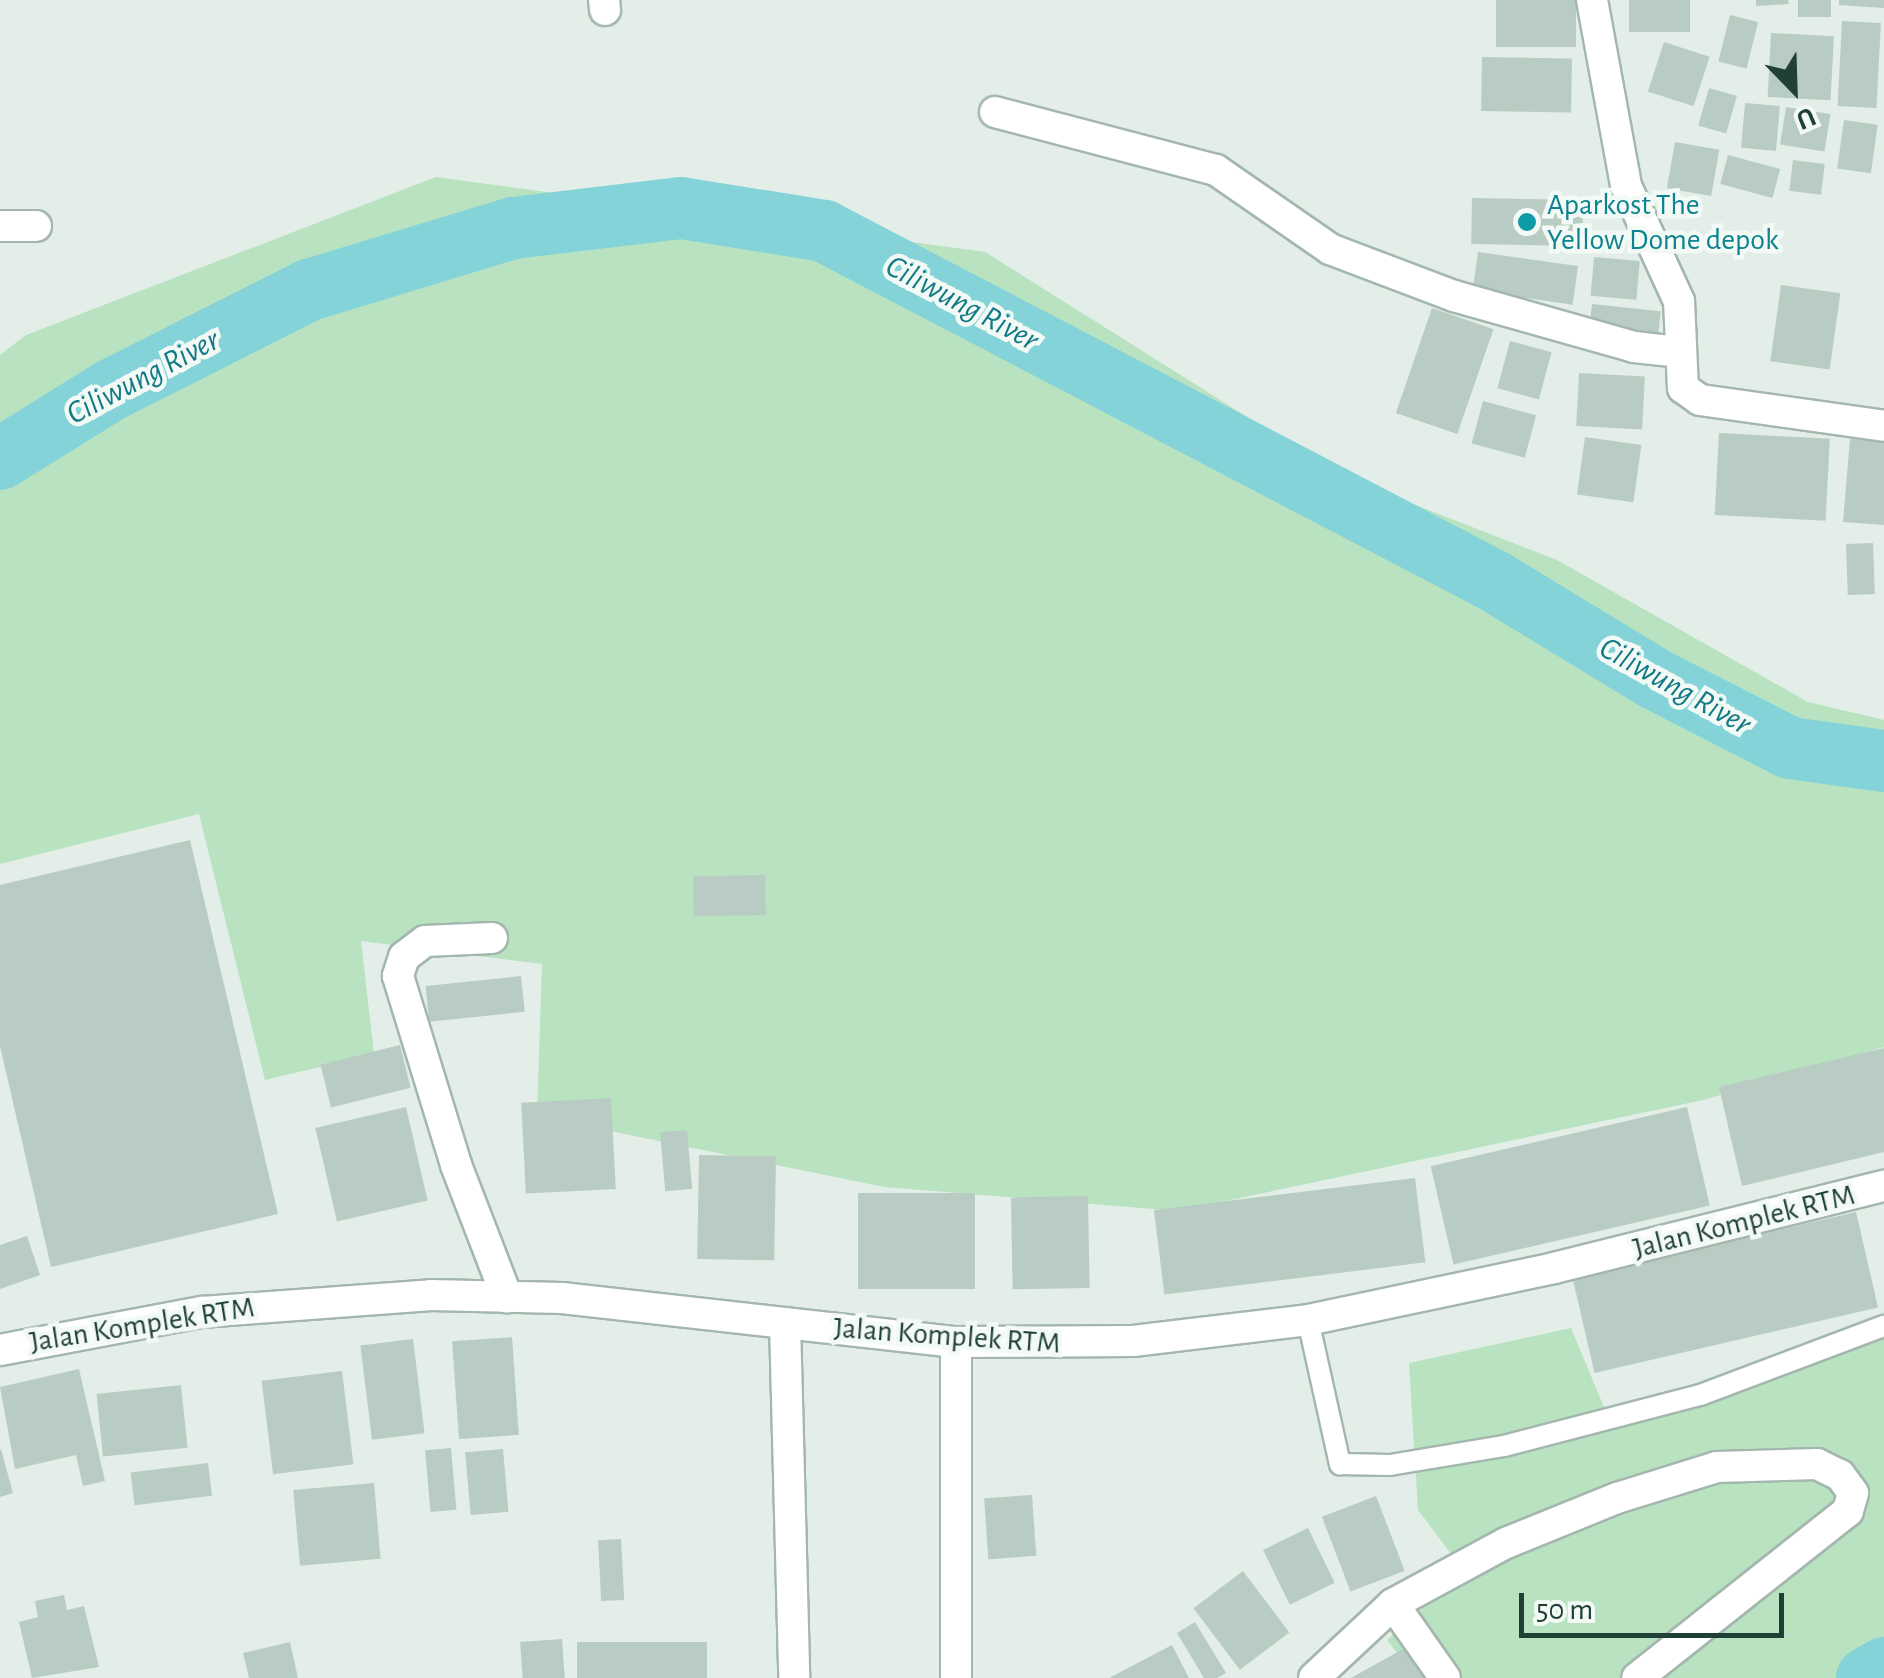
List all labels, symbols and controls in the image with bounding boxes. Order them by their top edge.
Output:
north arrow [1744,40,1844,140]
text: U [1792,101,1819,134]
place label: Aparkost The Yellow Dome depok [1547,187,1779,258]
marker: Aparkost The Yellow Dome depok [1516,211,1538,233]
water label: Ciliwung River [879,247,1045,359]
water label: Ciliwung River [60,321,226,433]
water label: Ciliwung River [1592,629,1758,743]
street label: Jalan Komplek RTM [1629,1177,1859,1267]
street label: Jalan Komplek RTM [27,1289,257,1361]
street label: Jalan Komplek RTM [832,1310,1062,1362]
scale bar [1524,1573,1789,1635]
text: 50 m [1536,1595,1593,1625]

